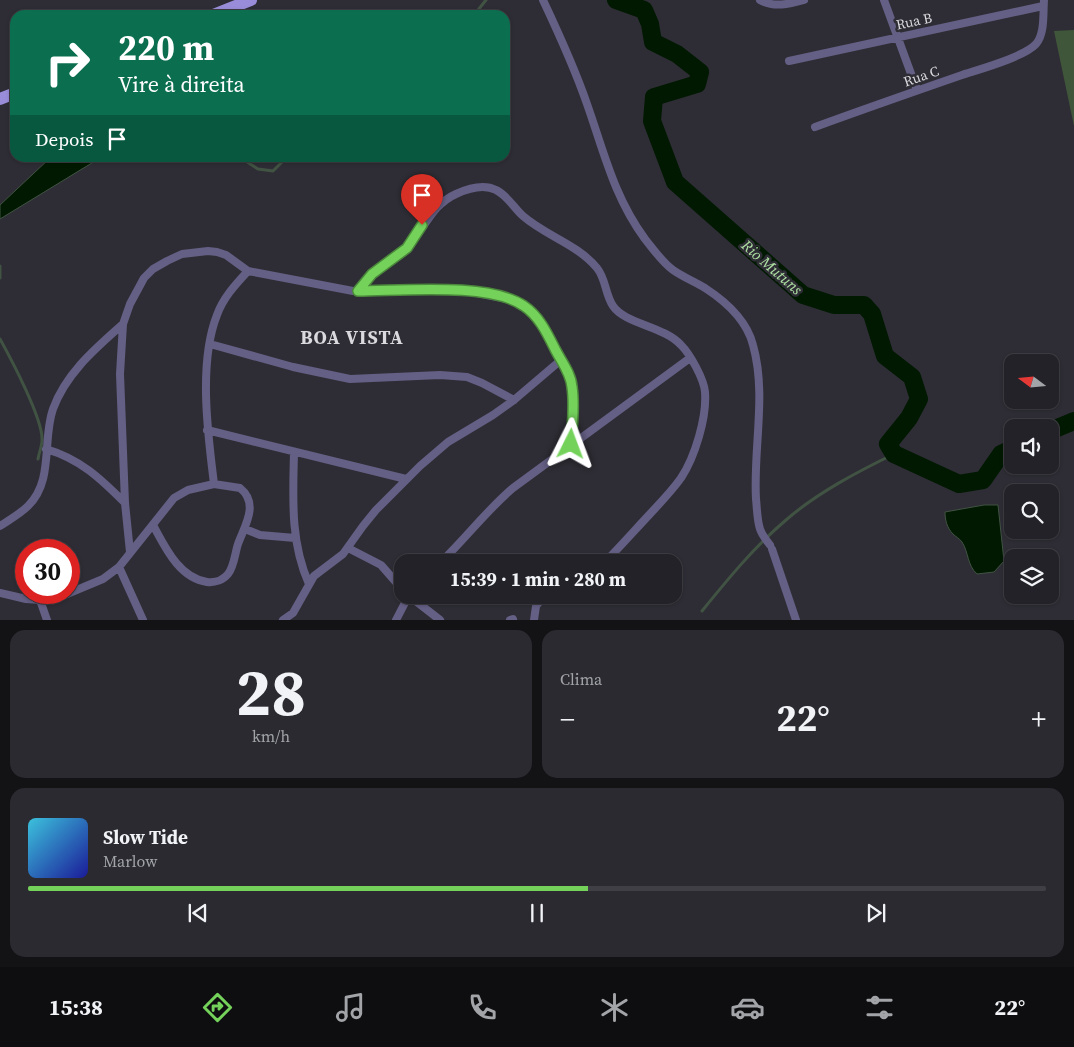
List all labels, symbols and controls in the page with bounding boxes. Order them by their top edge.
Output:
street label: Rua B [894,7,934,35]
text: 220 m [118,24,214,72]
icon: right [35,30,100,95]
street label: Rua C [901,61,942,91]
text: Vire à direita [118,69,245,99]
icon: arrive [103,125,131,153]
text: Depois [35,126,93,152]
pin [401,174,443,225]
icon: arrive [408,181,436,209]
water label: Rio Mutuns [736,234,807,300]
district label: BOA VISTA [300,324,404,350]
north arrow [1004,354,1059,409]
map controls [1004,354,1059,604]
position arrow [544,417,596,469]
button: sound [1004,419,1059,474]
button: search [1004,484,1059,539]
speed limit sign: 30 [15,539,80,604]
button: layers [1004,549,1059,604]
text: 15:39 · 1 min · 280 m [450,566,626,592]
text: 28 [236,648,306,737]
text: Clima [560,668,602,690]
text: 22° [776,692,830,744]
text: − [560,700,575,738]
text: + [1031,700,1046,738]
text: km/h [252,725,290,747]
text: Slow Tide [103,824,188,850]
text: Marlow [103,850,158,872]
icon: previous [184,899,212,927]
icon: pause [523,899,551,927]
icon: next [862,899,890,927]
icon: directions [200,990,235,1025]
icon: music [333,990,368,1025]
icon: phone [465,990,500,1025]
icon: climate [597,990,632,1025]
icon: car [730,990,765,1025]
icon: filters [862,990,897,1025]
text: 15:38 [49,992,103,1022]
text: 22° [994,992,1025,1022]

